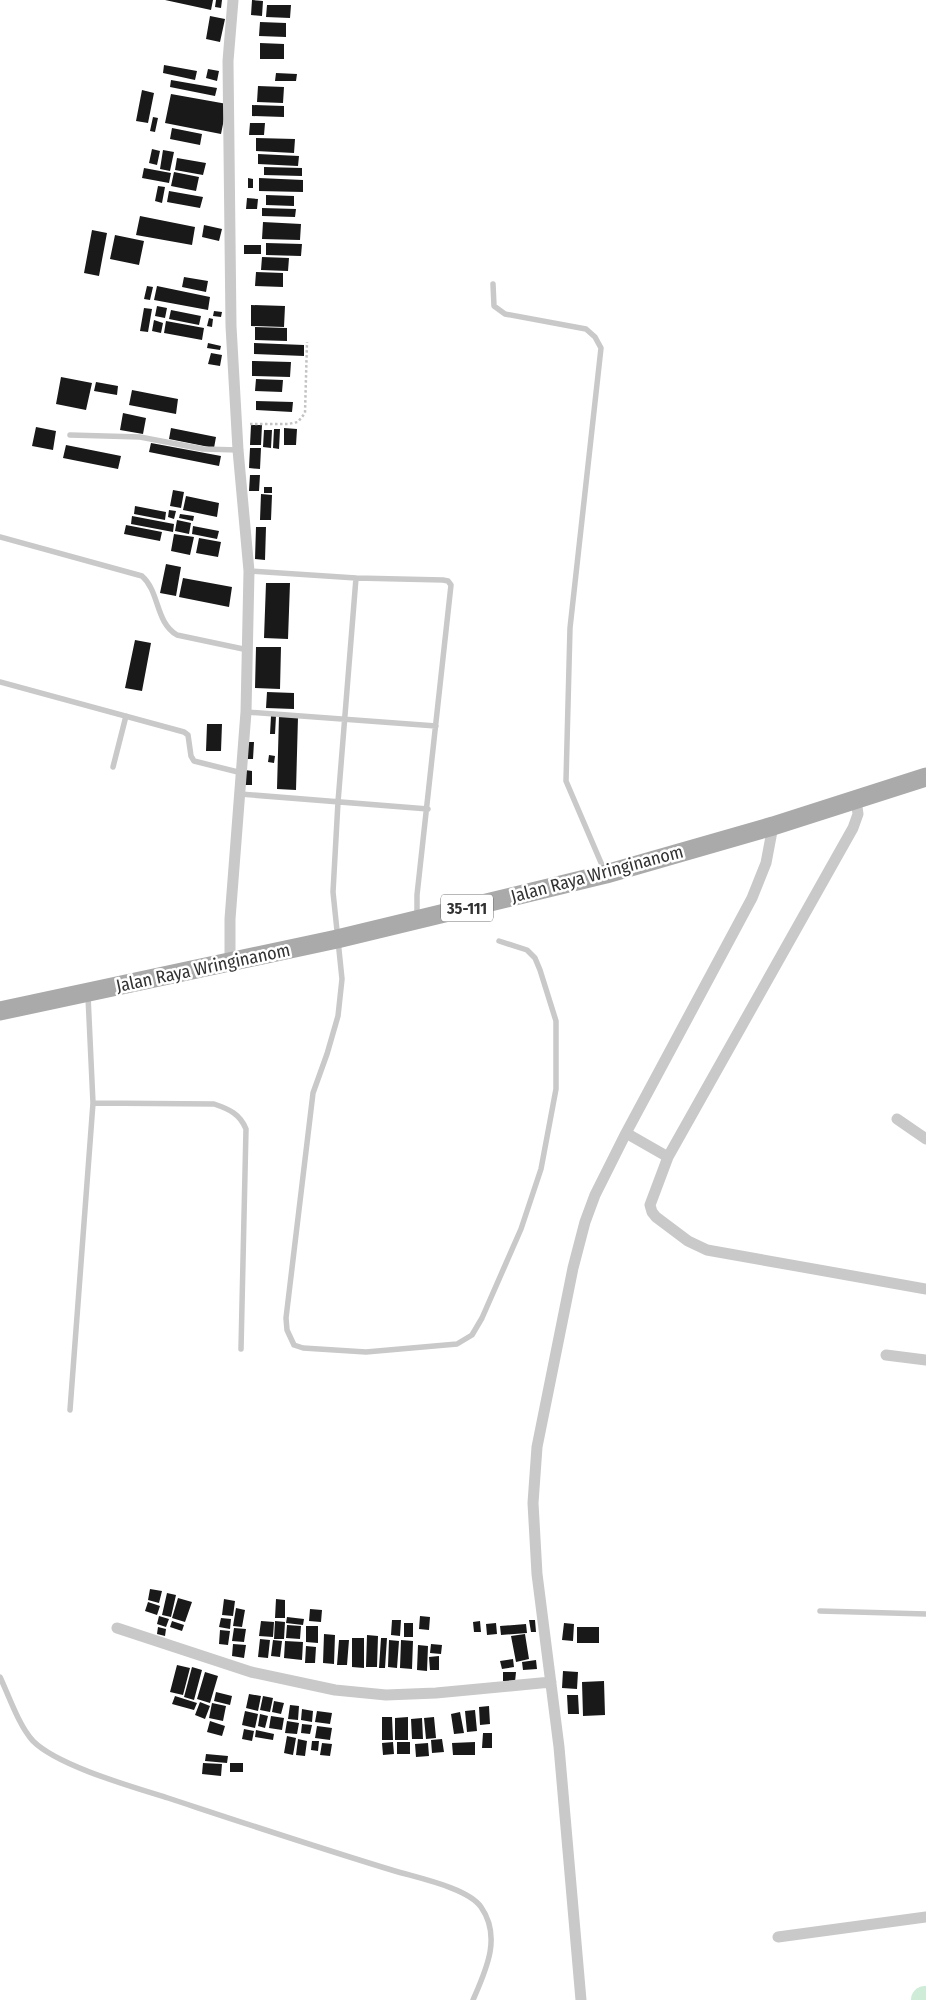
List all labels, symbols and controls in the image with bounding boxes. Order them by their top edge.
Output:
street label: Jalan Raya Wringinanom [508,840,686,908]
road number: 35-111 [441,894,493,921]
street label: Jalan Raya Wringinanom [114,939,292,997]

